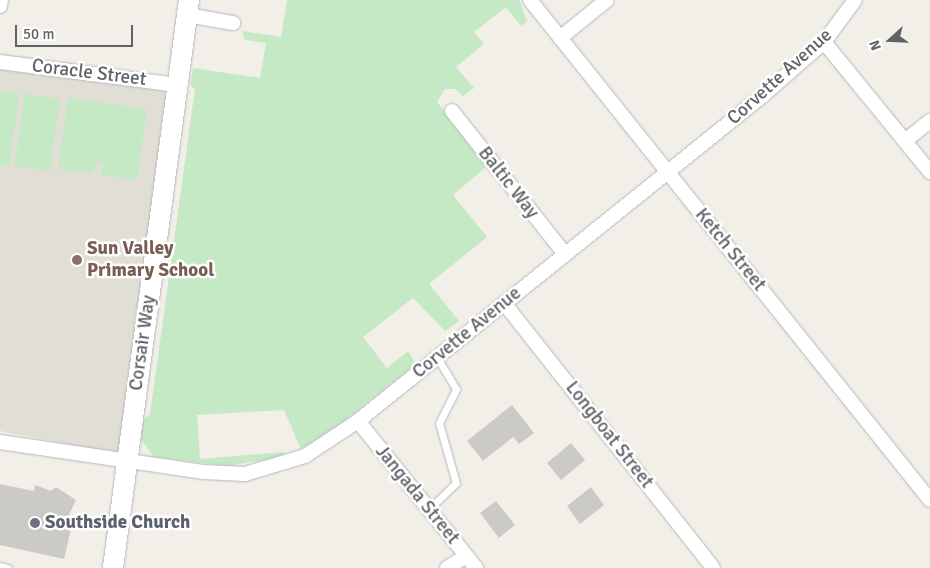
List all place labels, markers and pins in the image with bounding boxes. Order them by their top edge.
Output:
place label: Sun Valley Primary School [87,238,214,282]
marker: Sun Valley Primary School [71,254,83,266]
place label: Southside Church [45,512,190,534]
marker: Southside Church [29,517,41,529]

